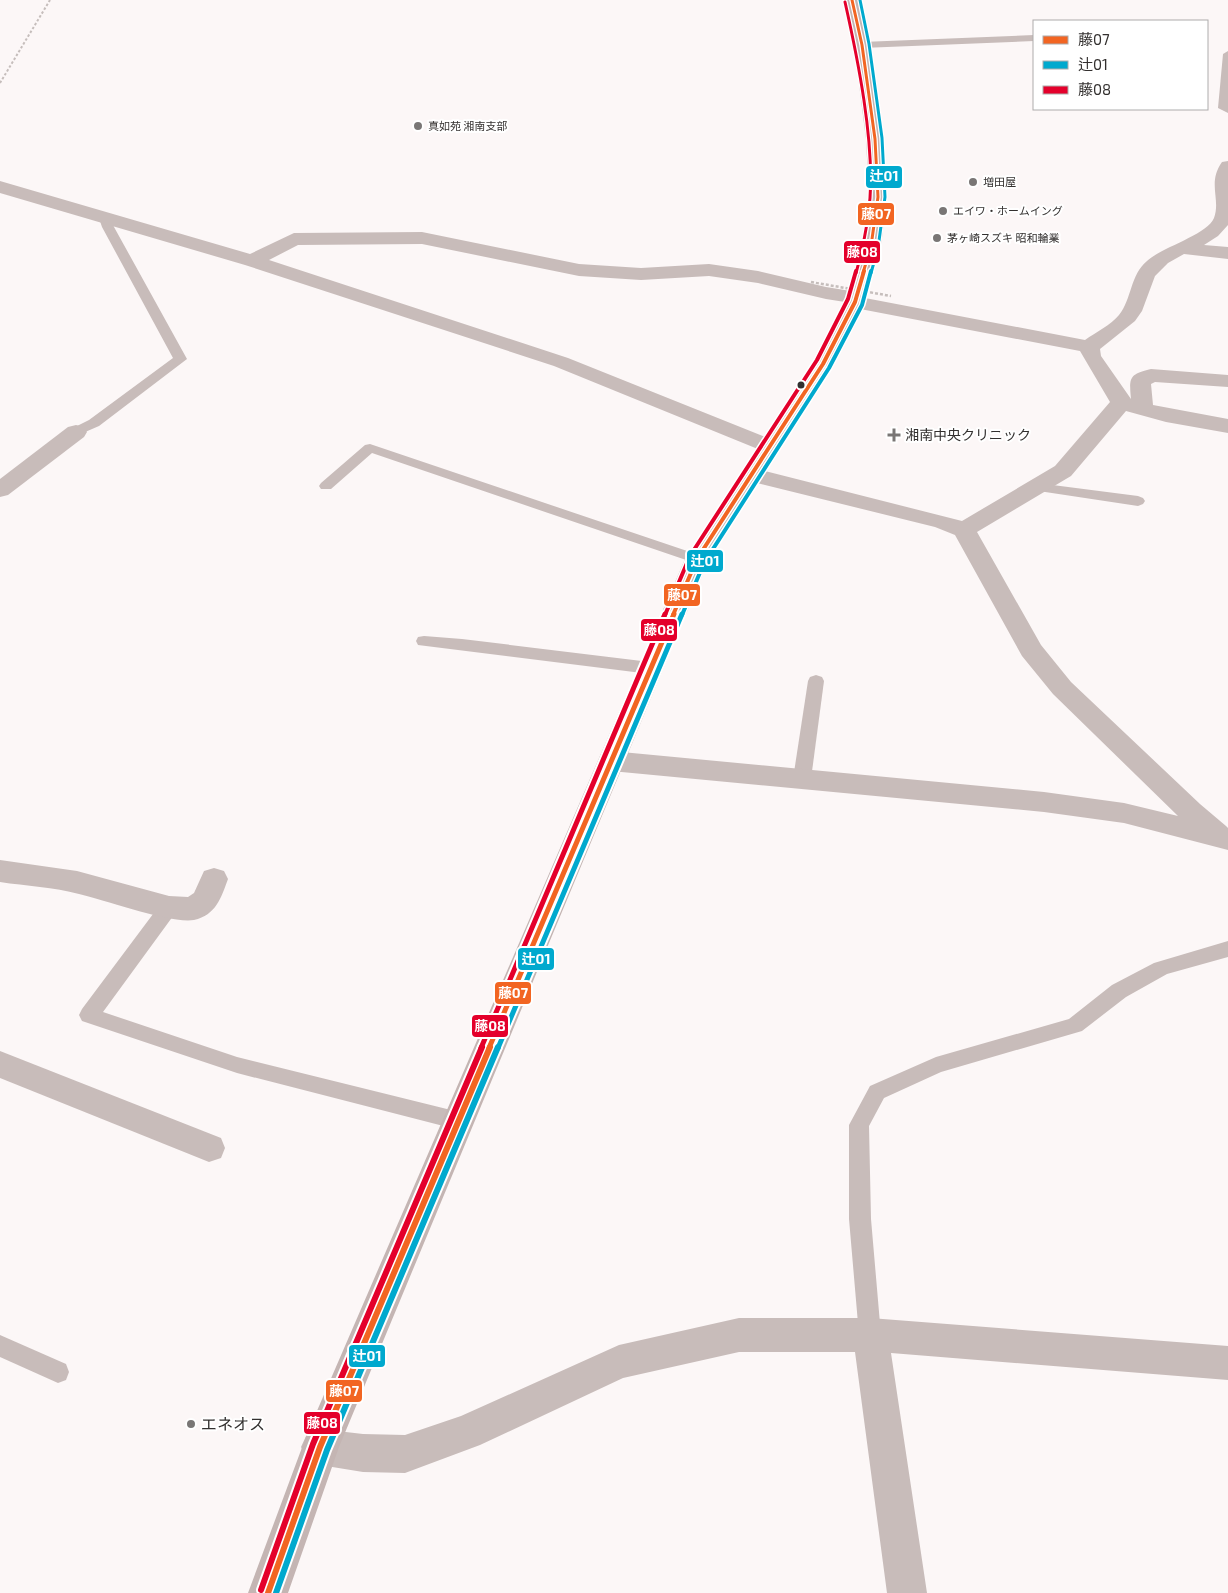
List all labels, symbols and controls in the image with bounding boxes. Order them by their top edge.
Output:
legend [1033,20,1208,110]
text: 藤07 [1078,30,1110,48]
text: 辻01 [1078,55,1108,73]
text: 藤08 [1078,80,1111,98]
place label: 真如苑 湘南支部 [428,119,507,132]
marker: 真如苑 湘南支部 [412,120,424,132]
line badge: 辻01 [865,165,903,189]
text: 辻01 [870,167,898,184]
place label: 増田屋 [983,175,1016,188]
marker: 増田屋 [967,176,979,188]
line badge: 藤07 [857,202,895,226]
place label: エイワ・ホームイング [953,204,1063,217]
text: 藤07 [861,205,892,222]
marker: エイワ・ホームイング [937,205,949,217]
place label: 茅ヶ崎スズキ 昭和輪業 [947,231,1059,244]
marker: 茅ヶ崎スズキ 昭和輪業 [931,232,943,244]
line badge: 藤08 [843,240,881,264]
text: 藤08 [846,243,878,260]
unlabelled marker [796,380,806,390]
place label: 湘南中央クリニック [905,426,1031,443]
marker: 湘南中央クリニック [887,428,901,442]
line badge: 辻01 [686,549,724,573]
text: 辻01 [691,552,719,569]
line badge: 藤07 [663,583,701,607]
text: 藤07 [667,586,698,603]
line badge: 藤08 [640,618,678,642]
text: 藤08 [643,621,675,638]
line badge: 辻01 [517,947,555,971]
text: 辻01 [522,950,550,967]
line badge: 藤07 [494,981,532,1005]
text: 藤07 [498,984,529,1001]
line badge: 藤08 [471,1014,509,1038]
text: 藤08 [474,1017,506,1034]
line badge: 辻01 [348,1344,386,1368]
text: 辻01 [353,1347,381,1364]
line badge: 藤07 [325,1379,363,1403]
text: 藤07 [329,1382,360,1399]
line badge: 藤08 [303,1411,341,1435]
place label: エネオス [201,1414,265,1433]
text: 藤08 [306,1414,338,1431]
marker: エネオス [185,1418,197,1430]

